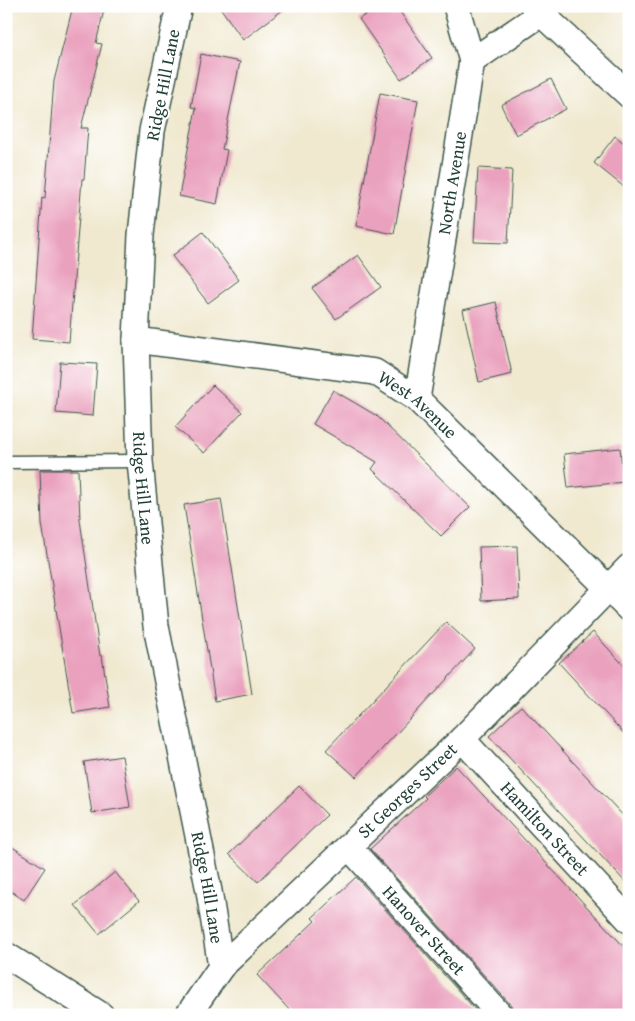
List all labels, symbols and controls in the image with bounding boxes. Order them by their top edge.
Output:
street label: Ridge Hill Lane [138,27,187,143]
street label: North Avenue [430,129,473,236]
street label: West Avenue [373,363,464,445]
street label: Ridge Hill Lane [126,431,162,546]
street label: St Georges Street [351,736,464,844]
street label: Hamilton Street [494,775,596,882]
street label: Ridge Hill Lane [184,829,231,945]
street label: Hanover Street [376,879,473,982]

